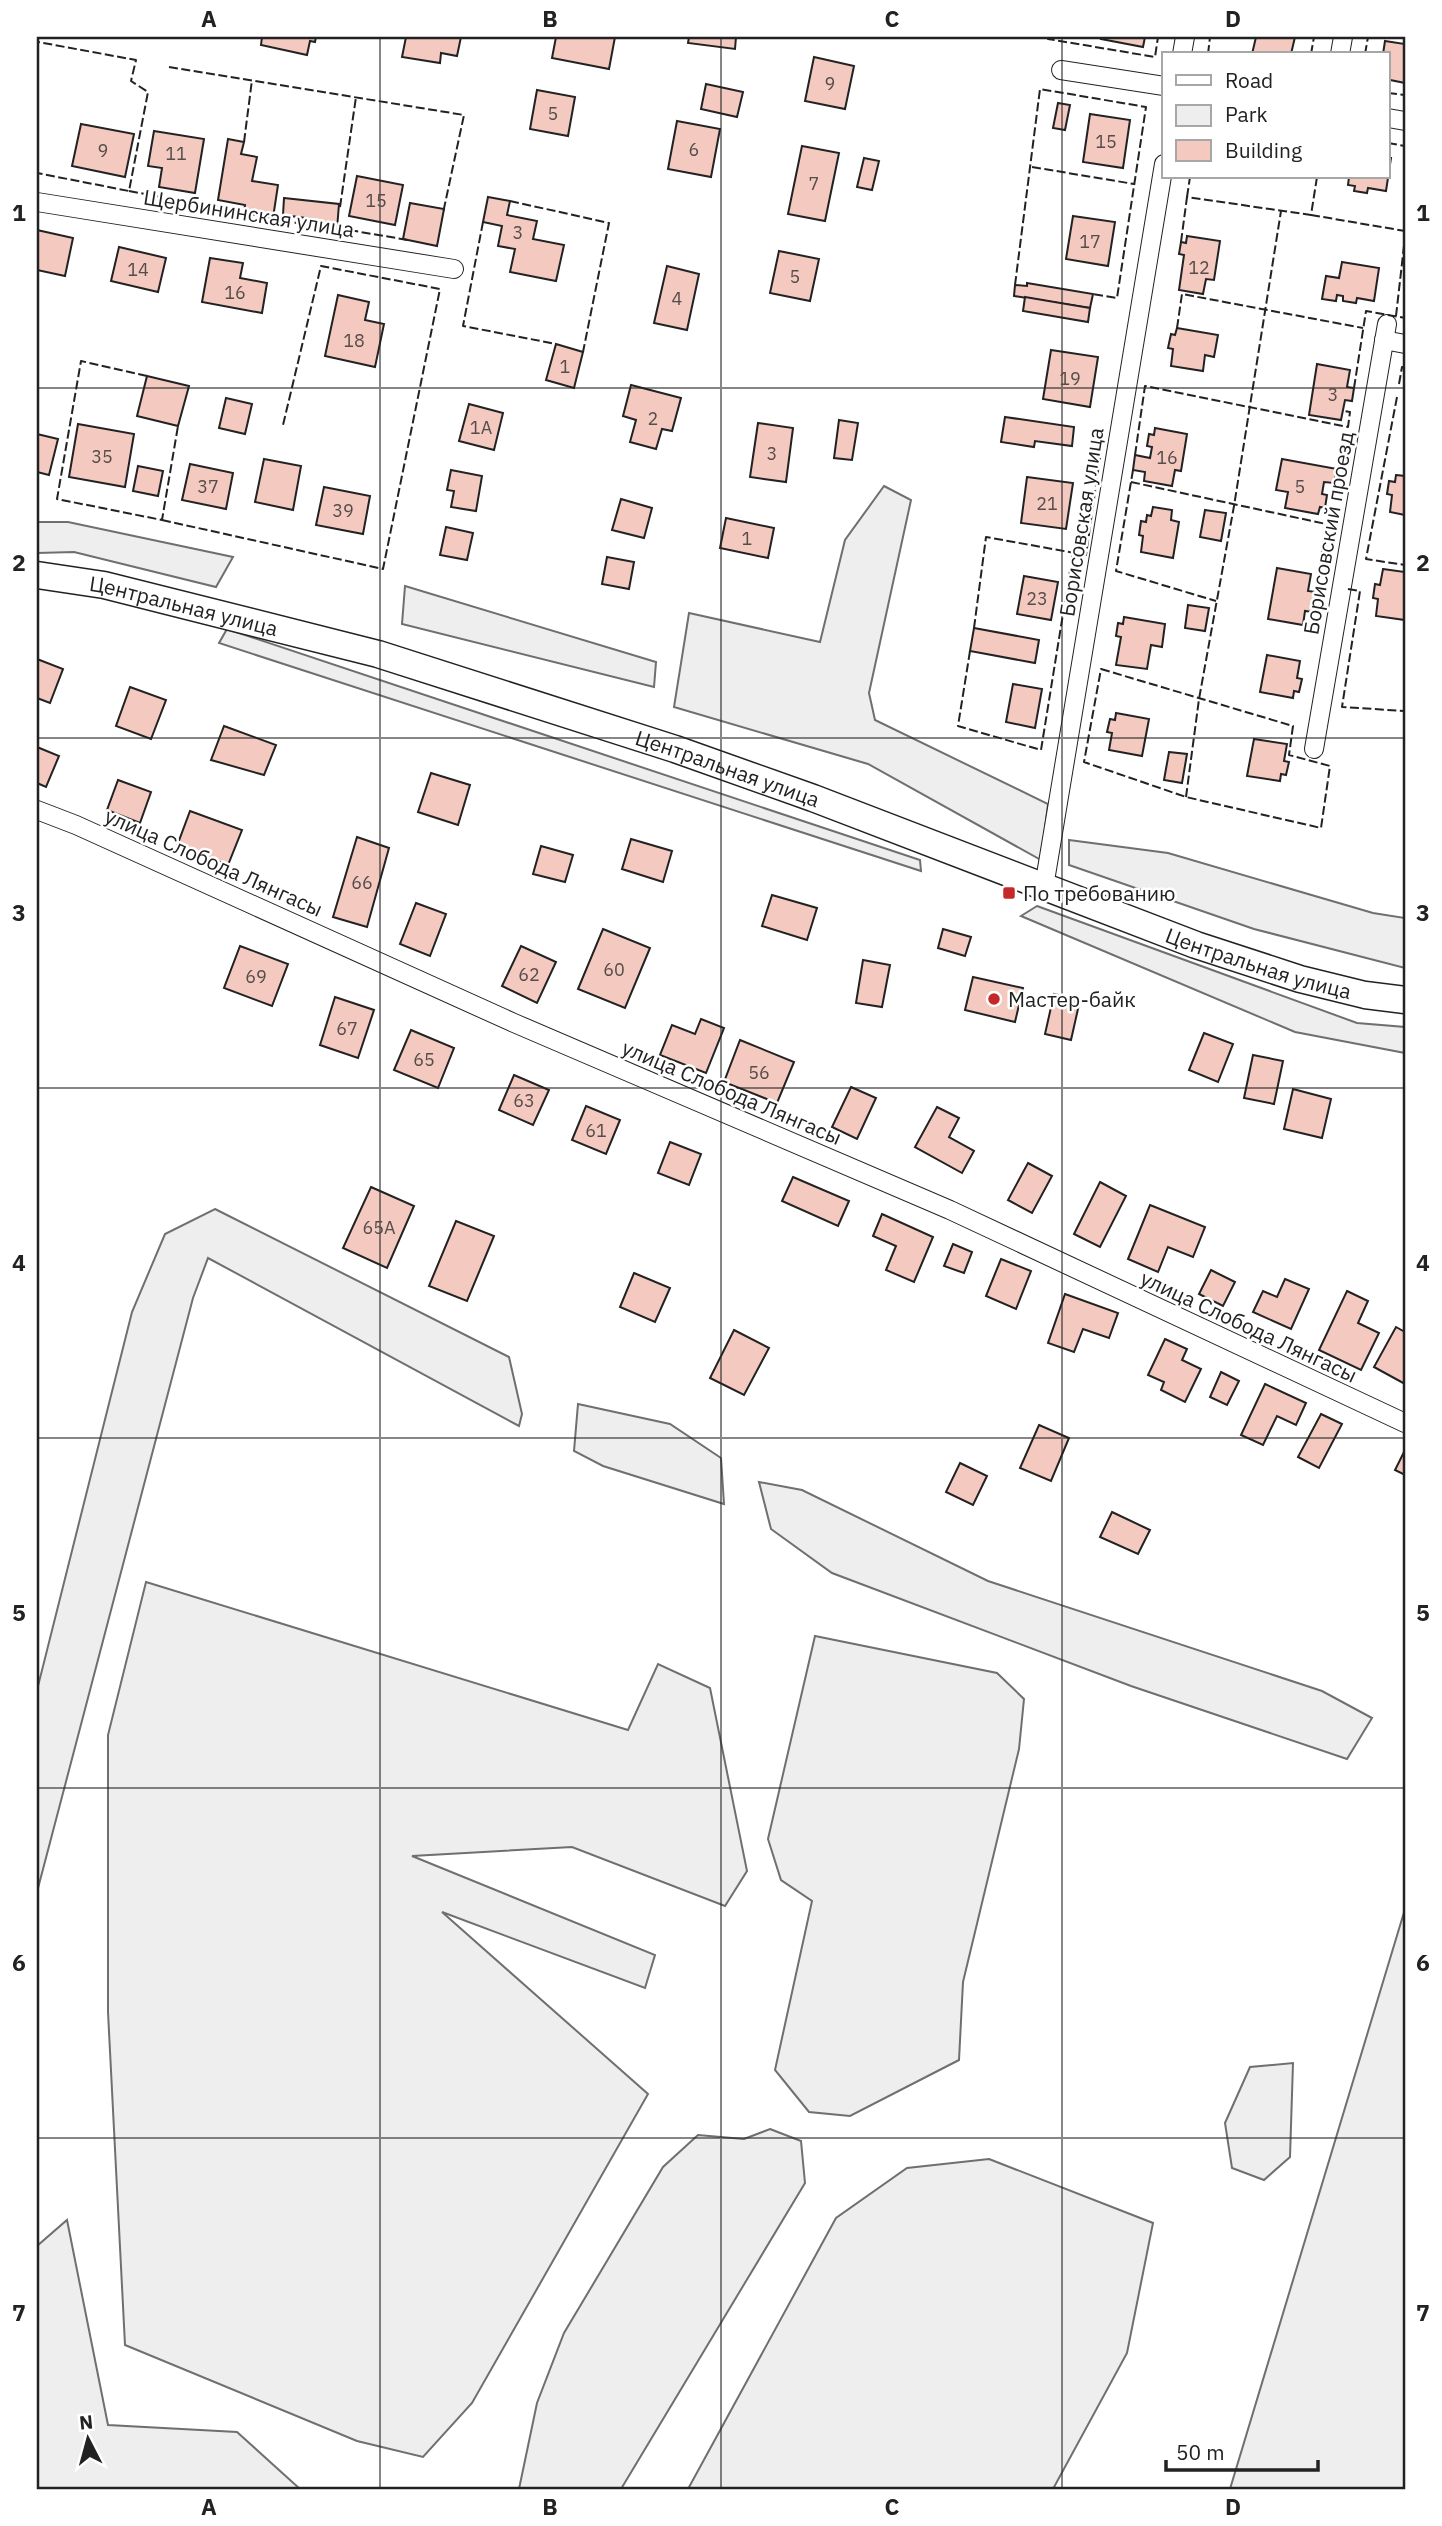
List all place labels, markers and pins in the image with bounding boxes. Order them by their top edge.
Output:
place label: По требованию [1023,879,1176,907]
marker: По требованию [1001,885,1017,901]
place label: Мастер-байк [1008,985,1136,1013]
marker: Мастер-байк [986,991,1002,1007]

